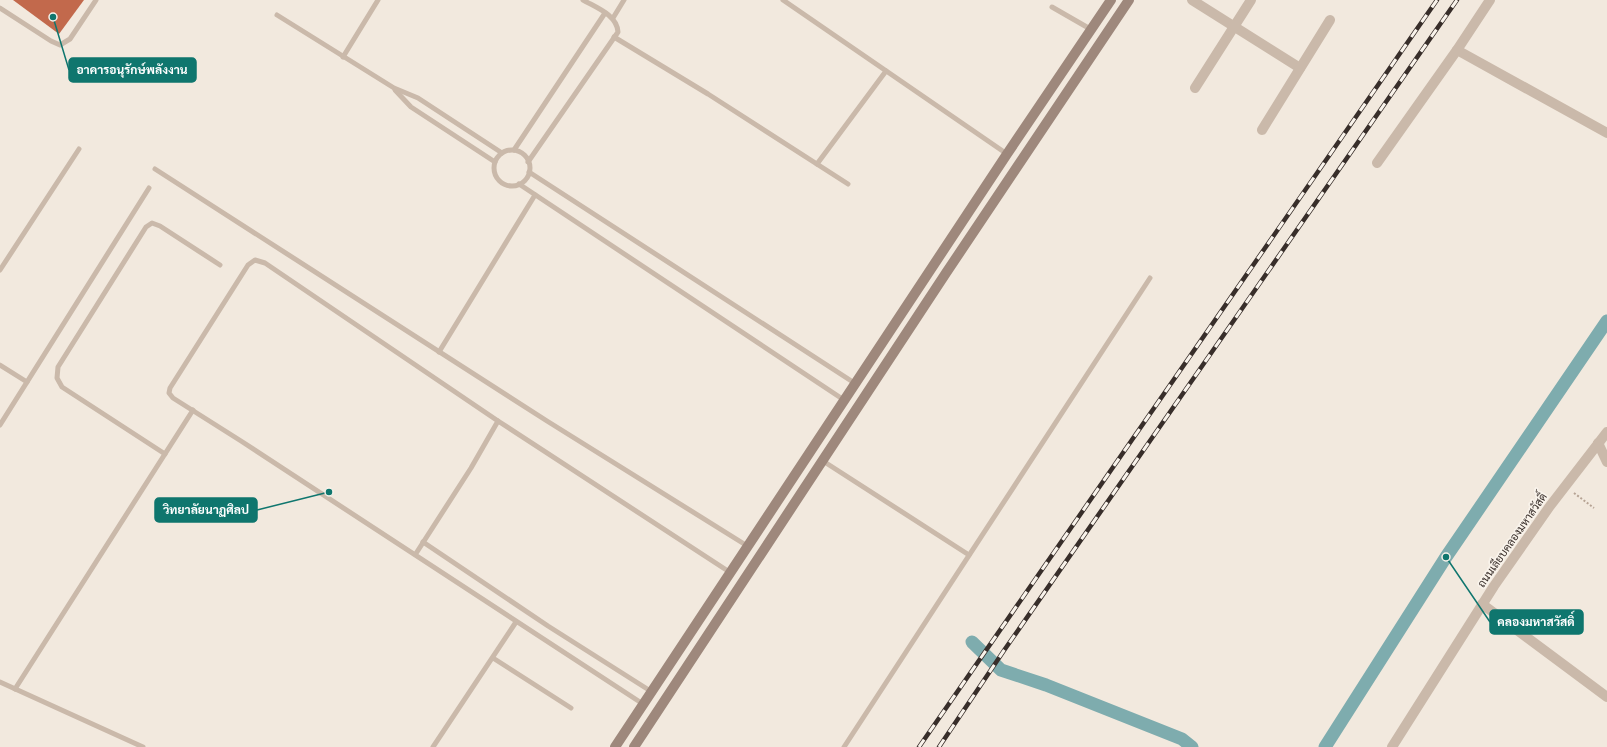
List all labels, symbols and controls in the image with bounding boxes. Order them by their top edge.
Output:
callout: อาคารอนุรักษ์พลังงาน [69,58,196,82]
text: อาคารอนุรักษ์พลังงาน [76,62,188,78]
street label: ถนนเลียบคลองมหาสวัสดิ์ [1470,488,1550,590]
callout: วิทยาลัยนาฏศิลป [155,498,257,522]
text: วิทยาลัยนาฏศิลป [162,502,249,517]
callout: คลองมหาสวัสดิ์ [1490,610,1583,634]
text: คลองมหาสวัสดิ์ [1497,610,1575,629]

